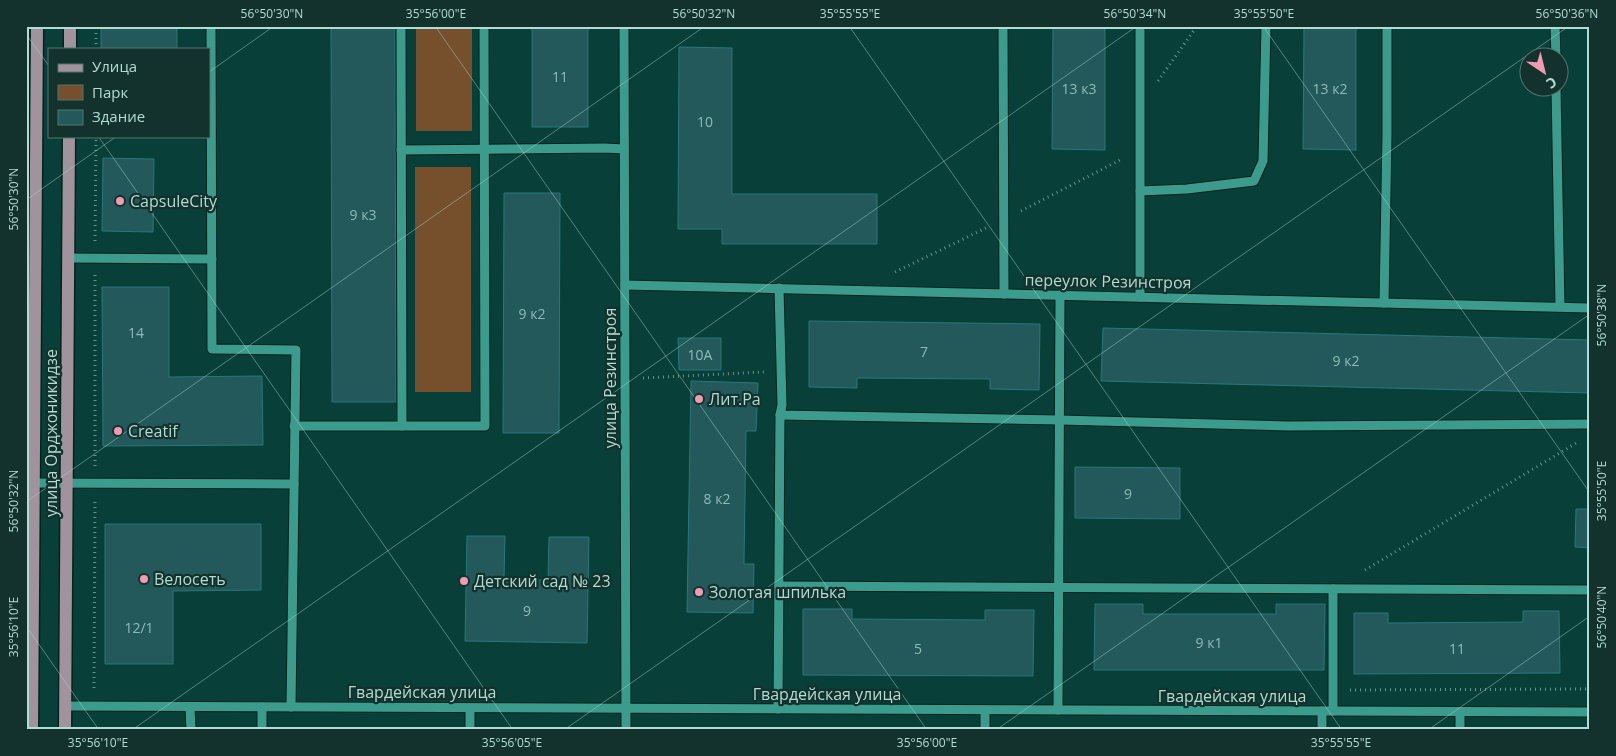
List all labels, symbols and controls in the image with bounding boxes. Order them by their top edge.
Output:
text: 56°50'30"N [241,5,303,22]
text: 35°56'00"E [406,5,466,22]
text: 56°50'32"N [673,5,735,22]
text: 35°55'55"E [820,5,880,22]
text: 56°50'34"N [1104,5,1166,22]
text: 35°55'50"E [1234,5,1294,22]
text: 56°50'36"N [1536,5,1598,22]
legend [48,48,210,138]
north arrow [1518,48,1568,98]
text: Улица [92,56,137,76]
house number: 11 [552,67,568,86]
text: С [1543,73,1561,93]
house number: 13 к3 [1062,79,1096,98]
house number: 13 к2 [1313,79,1347,98]
text: Парк [92,82,128,102]
text: Здание [92,106,145,126]
house number: 10 [697,112,713,131]
text: 56°50'30"N [5,168,22,230]
place label: CapsuleCity [130,190,218,212]
marker: CapsuleCity [114,195,126,207]
house number: 9 к3 [350,205,376,224]
street label: переулок Резинстроя [1024,269,1192,293]
text: 56°50'38"N [1593,284,1610,346]
house number: 9 к2 [519,304,545,323]
street label: улица Резинстроя [599,308,621,448]
house number: 14 [128,323,144,342]
house number: 7 [920,342,928,361]
house number: 10А [688,345,713,364]
street label: улица Орджоникидзе [40,349,62,517]
house number: 9 к2 [1333,351,1359,370]
place label: Лит.Ра [709,388,761,410]
marker: Лит.Ра [693,393,705,405]
place label: Creatif [128,420,179,442]
marker: Creatif [112,425,124,437]
text: 35°55'50"E [1593,461,1610,521]
text: 56°50'32"N [5,470,22,532]
house number: 9 [1124,484,1132,503]
house number: 8 к2 [704,489,730,508]
place label: Велосеть [154,568,226,590]
place label: Детский сад № 23 [474,570,611,592]
marker: Велосеть [138,573,150,585]
marker: Детский сад № 23 [458,575,470,587]
place label: Золотая шпилька [709,581,846,603]
marker: Золотая шпилька [693,586,705,598]
text: 56°50'40"N [1593,586,1610,648]
text: 35°56'10"E [5,597,22,657]
house number: 9 [523,601,531,620]
house number: 12/1 [124,618,154,637]
house number: 9 к1 [1196,633,1222,652]
house number: 5 [914,639,922,658]
house number: 11 [1449,639,1465,658]
street label: Гвардейская улица [348,681,496,703]
street label: Гвардейская улица [753,683,901,705]
street label: Гвардейская улица [1158,685,1306,707]
text: 35°56'10"E [68,734,128,751]
text: 35°56'05"E [482,734,542,751]
text: 35°56'00"E [897,734,957,751]
text: 35°55'55"E [1311,734,1371,751]

